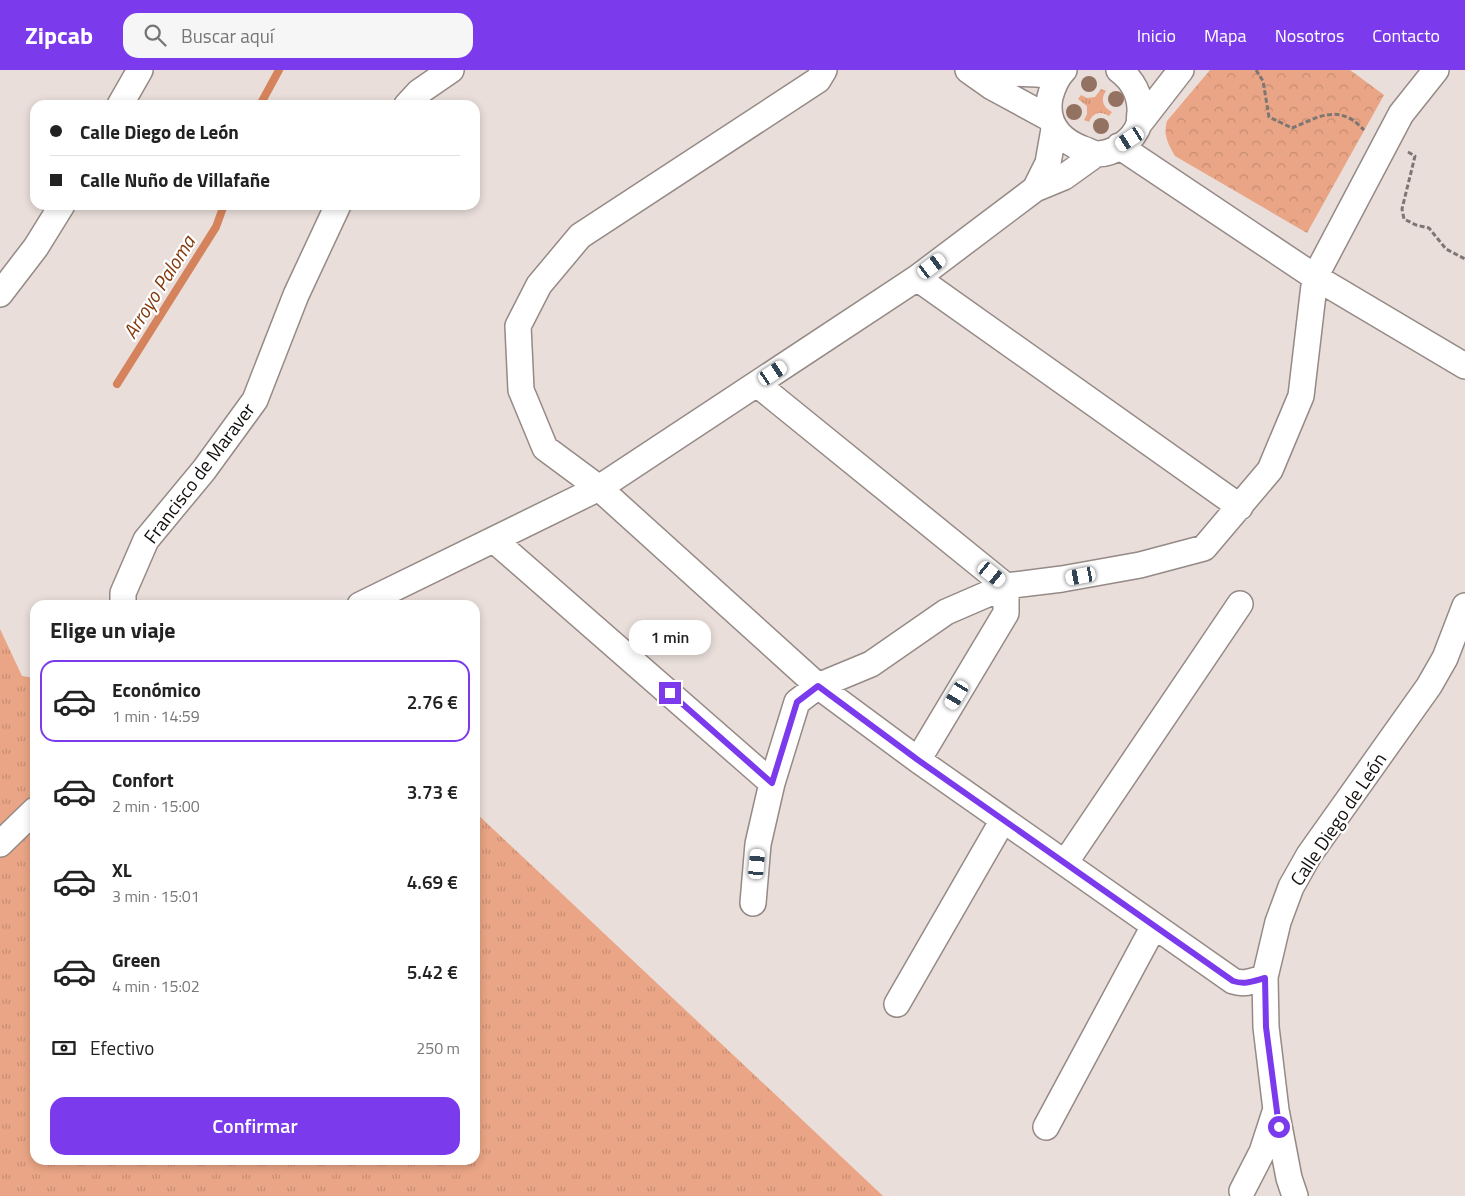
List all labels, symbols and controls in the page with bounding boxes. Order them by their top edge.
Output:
search box [123,13,473,58]
text: Zipcab [25,17,93,53]
icon: search [141,21,169,49]
text: Buscar aquí [181,21,274,50]
text: Inicio [1137,22,1176,49]
text: Mapa [1204,22,1247,49]
text: Nosotros [1275,22,1344,49]
text: Contacto [1372,22,1440,49]
text: Calle Diego de León [80,117,239,146]
car [1113,125,1146,153]
text: Calle Nuño de Villafañe [80,165,270,194]
water label: Arroyo Paloma [114,228,203,344]
car [915,251,948,281]
car [756,358,789,388]
street label: Francisco de Maraver [136,396,262,549]
car [975,559,1008,589]
car [1064,566,1097,586]
text: Elige un viaje [50,613,176,647]
callout: 1 min [629,620,711,656]
text: 1 min [651,625,689,649]
text: Económico [112,675,201,704]
car [942,678,971,712]
icon: car [52,679,97,724]
route end [659,682,681,704]
text: 2.76 € [407,687,458,716]
text: 1 min · 14:59 [112,704,200,728]
street label: Calle Diego de León [1282,746,1393,891]
text: Confort [112,765,174,794]
icon: car [52,769,97,814]
text: 3.73 € [407,777,458,806]
text: 2 min · 15:00 [112,794,200,818]
car [748,848,765,880]
text: XL [112,855,132,884]
icon: car [52,859,97,904]
text: 4.69 € [407,867,458,896]
text: 3 min · 15:01 [112,884,200,908]
text: Green [112,945,161,974]
icon: car [52,949,97,994]
text: 5.42 € [407,957,458,986]
text: 4 min · 15:02 [112,974,200,998]
text: Efectivo [90,1033,154,1062]
icon: cash [50,1034,78,1062]
text: 250 m [416,1036,460,1060]
button: Confirmar [50,1097,460,1155]
route start [1268,1116,1290,1138]

